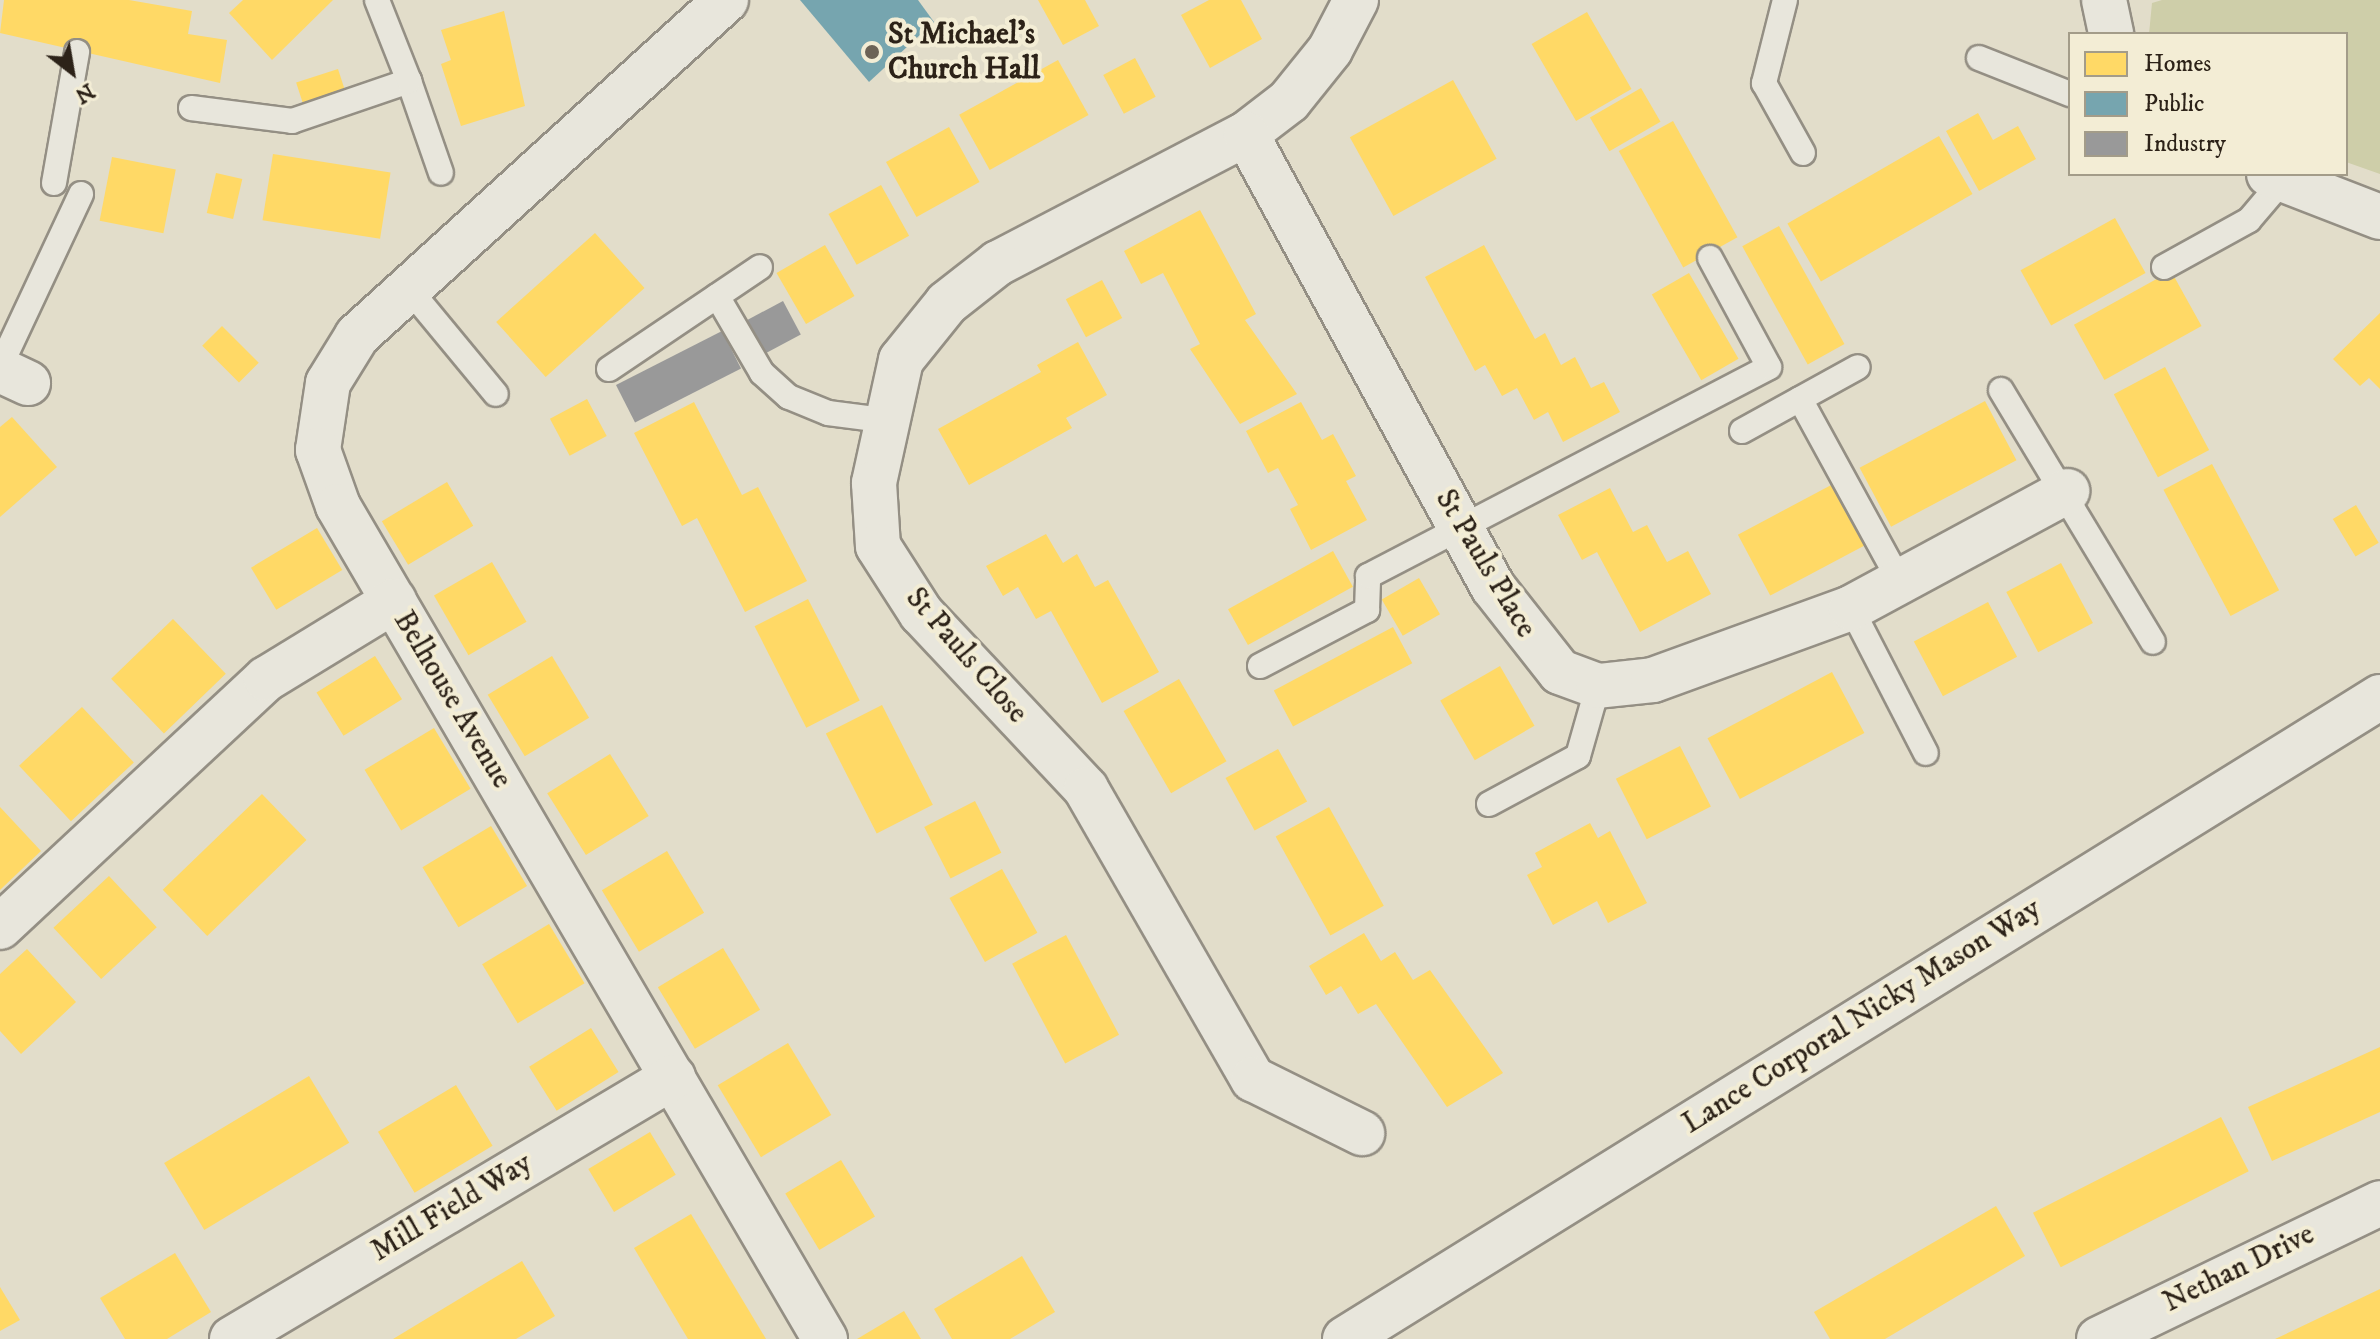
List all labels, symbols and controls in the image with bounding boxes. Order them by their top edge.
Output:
place label: St Michael's Church Hall [888,17,1040,88]
north arrow [32,32,112,112]
legend [2068,32,2348,176]
marker: St Michael's Church Hall [863,43,881,61]
text: Homes [2144,49,2211,79]
text: N [70,77,99,109]
text: Public [2144,89,2204,119]
text: Industry [2144,129,2226,159]
street label: St Pauls Place [1427,483,1543,645]
street label: St Pauls Close [897,581,1035,731]
street label: Belhouse Avenue [385,605,519,795]
street label: Lance Corporal Nicky Mason Way [1676,892,2048,1142]
street label: Mill Field Way [365,1146,539,1270]
street label: Nethan Drive [2158,1217,2320,1321]

